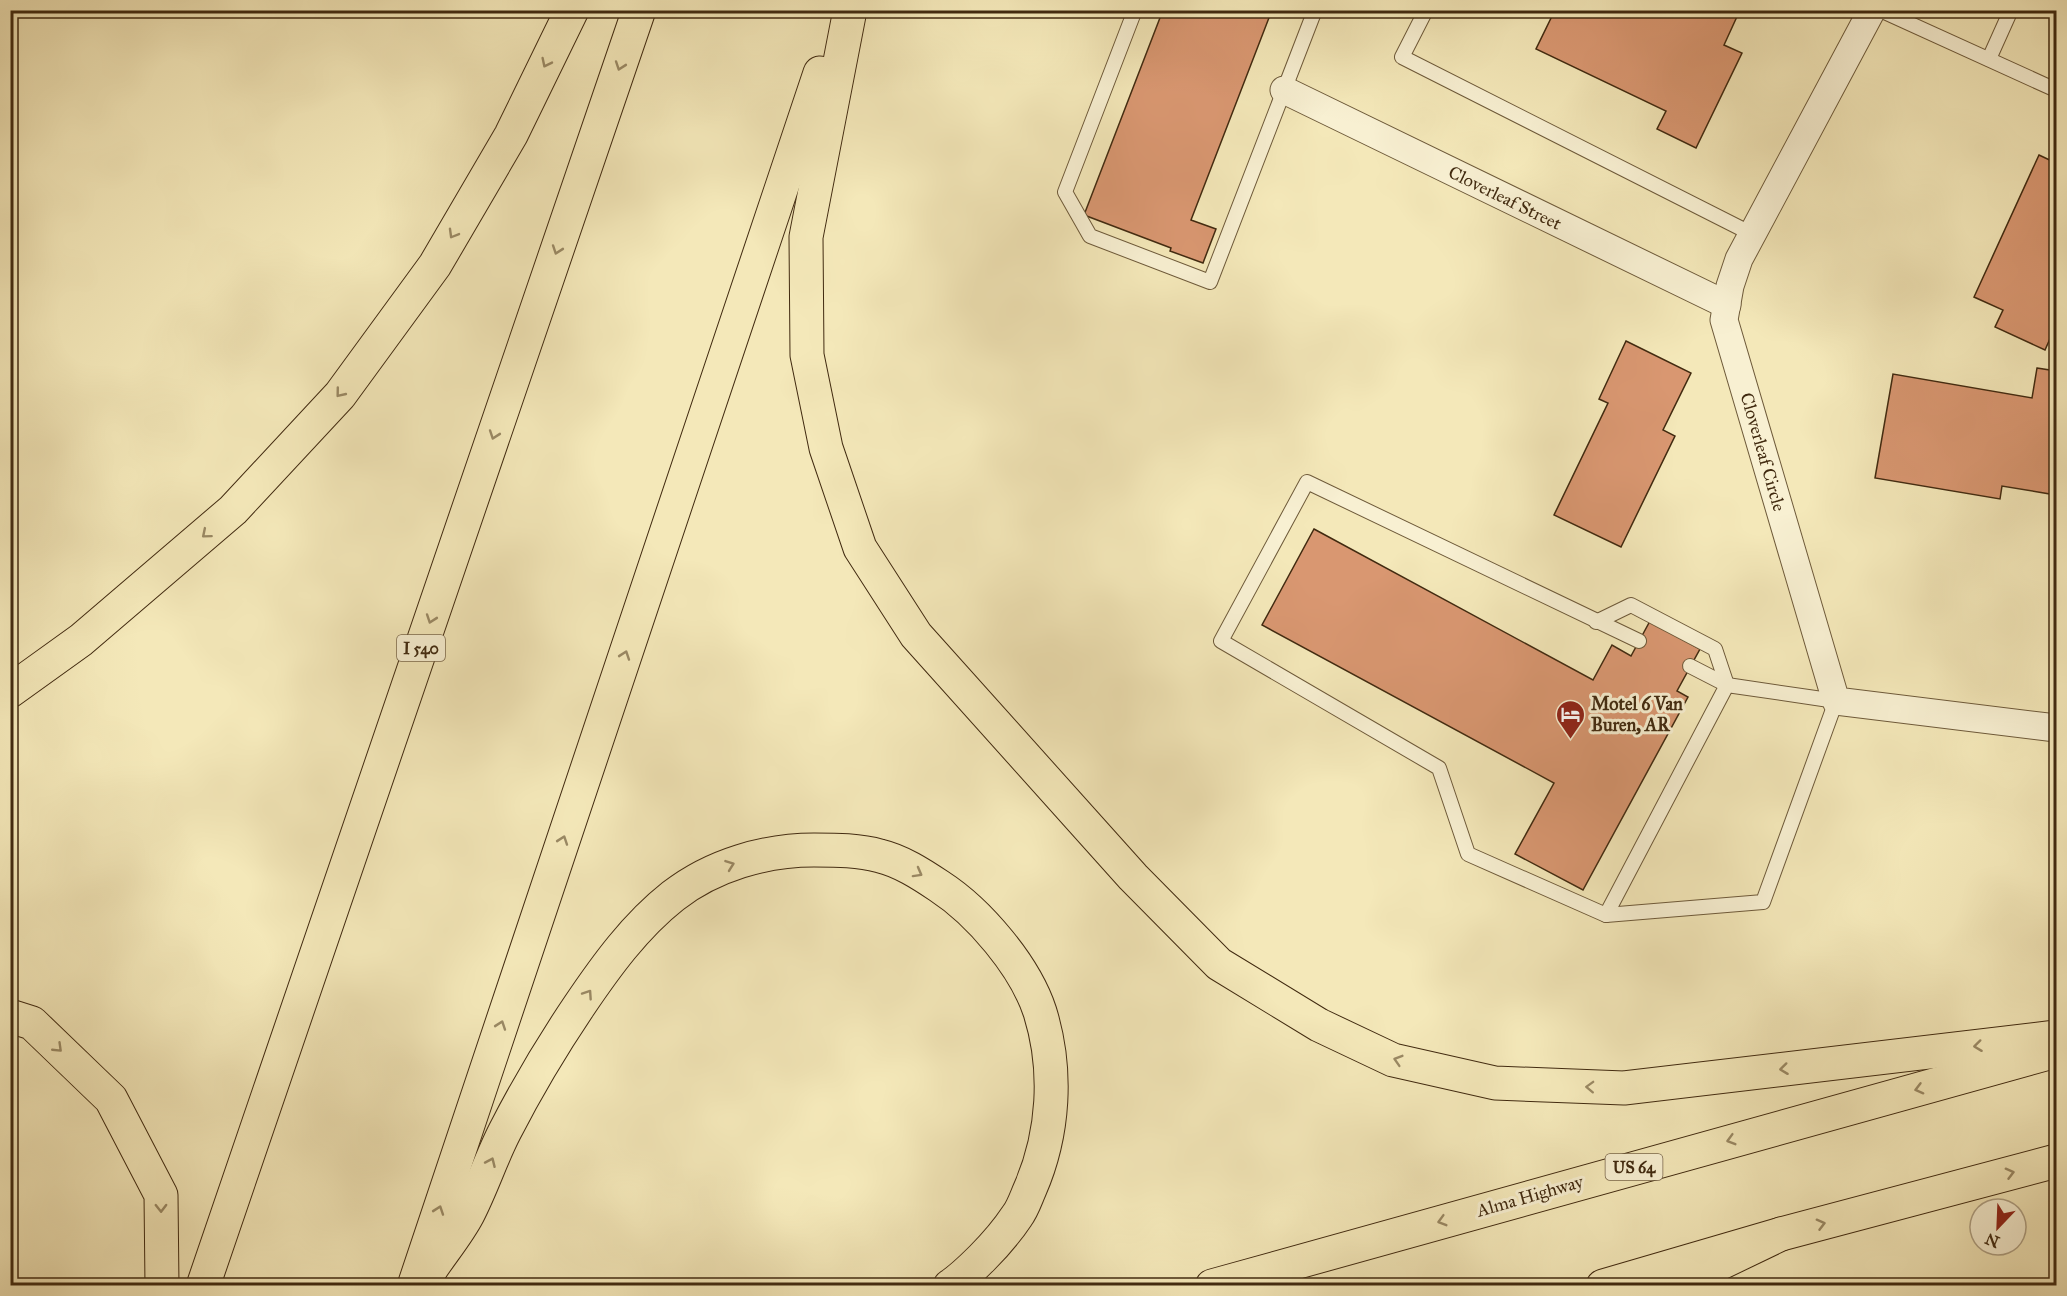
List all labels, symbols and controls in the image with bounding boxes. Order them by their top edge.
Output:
one-way arrow [542,57,554,68]
one-way arrow [615,60,628,71]
street label: Cloverleaf Street [1445,161,1566,235]
one-way arrow [449,228,460,238]
one-way arrow [552,244,564,255]
one-way arrow [337,386,348,397]
street label: Cloverleaf Circle [1736,390,1790,514]
one-way arrow [489,429,501,440]
one-way arrow [202,527,213,538]
one-way arrow [425,613,438,624]
road number: I 540 [397,635,445,661]
one-way arrow [618,650,630,661]
place label: Motel 6 Van Buren, AR [1591,693,1683,736]
hotel icon: Motel 6 Van Buren, AR [1554,698,1586,740]
one-way arrow [556,835,569,846]
one-way arrow [724,860,735,873]
one-way arrow [912,866,922,877]
one-way arrow [581,989,592,1000]
one-way arrow [494,1020,507,1031]
one-way arrow [1973,1039,1982,1052]
one-way arrow [51,1041,61,1052]
one-way arrow [1393,1055,1404,1067]
one-way arrow [1779,1062,1788,1075]
one-way arrow [1586,1080,1595,1093]
one-way arrow [1914,1081,1924,1094]
one-way arrow [1726,1133,1737,1145]
road number: US 64 [1606,1154,1662,1180]
one-way arrow [483,1158,495,1169]
one-way arrow [2004,1168,2014,1181]
street label: Alma Highway [1473,1170,1587,1223]
north arrow [1968,1197,2028,1257]
one-way arrow [155,1204,168,1213]
one-way arrow [432,1205,445,1216]
one-way arrow [1437,1214,1448,1226]
one-way arrow [1816,1218,1826,1231]
text: N [1982,1229,2002,1252]

